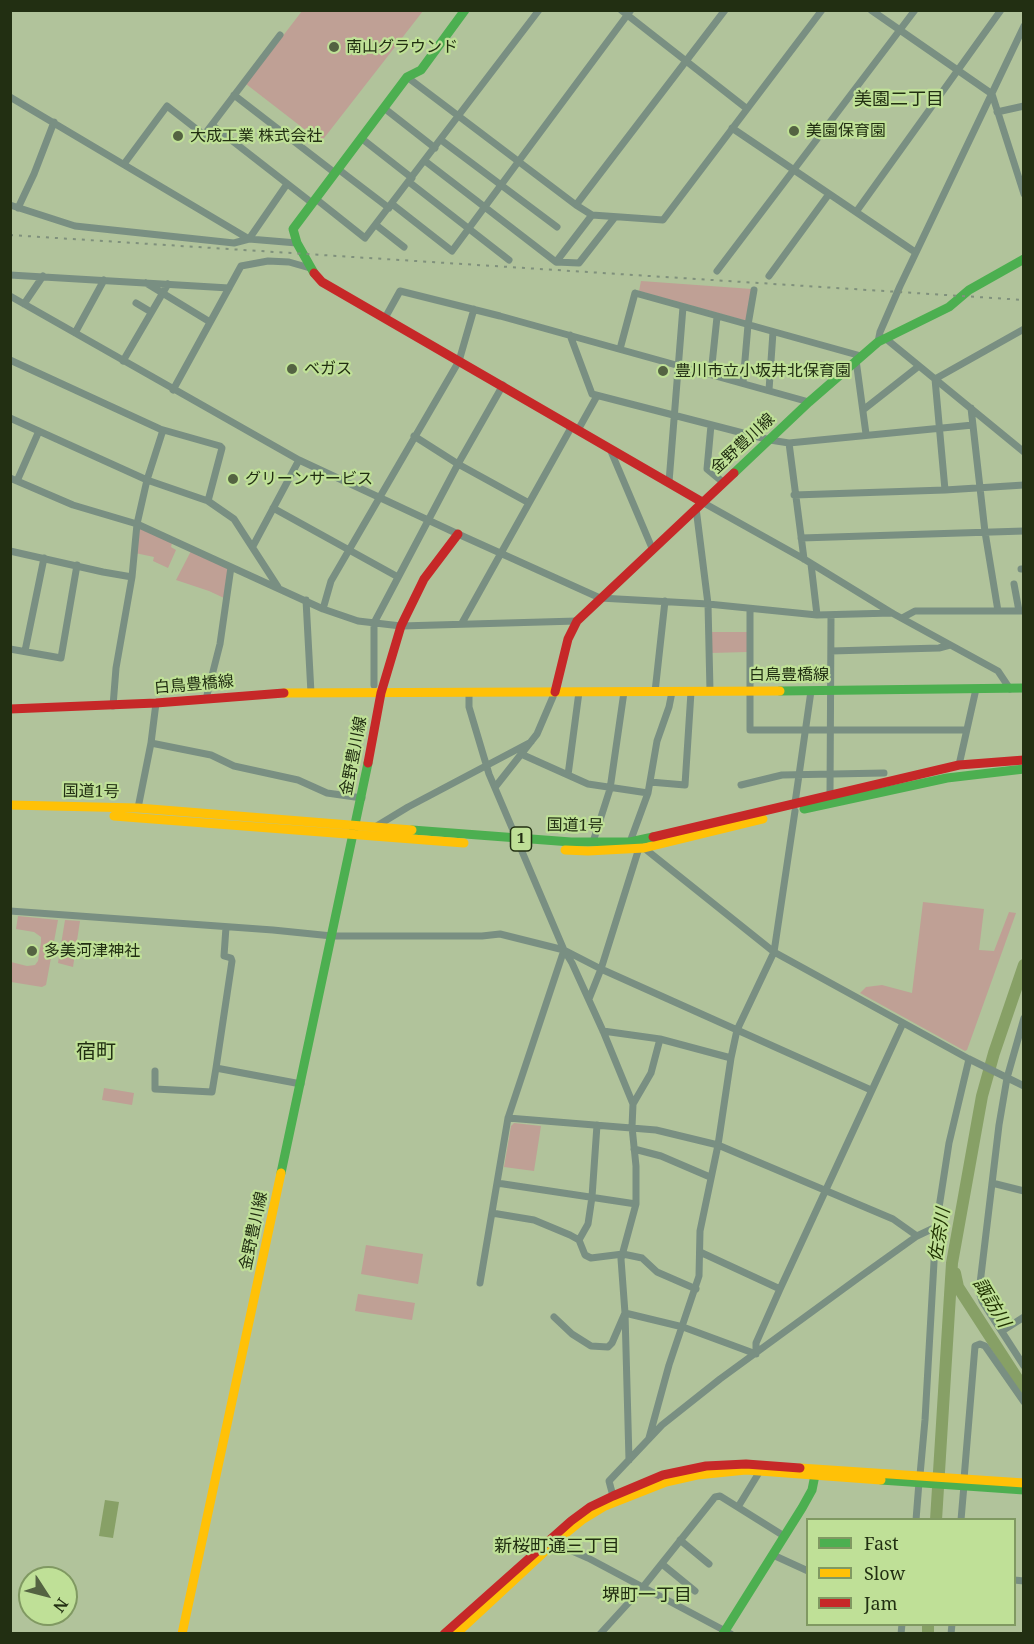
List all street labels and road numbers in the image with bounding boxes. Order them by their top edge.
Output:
street label: 金野豊川線 [707,410,779,478]
street label: 白鳥豊橋線 [749,665,829,685]
street label: 白鳥豊橋線 [153,672,235,698]
street label: 金野豊川線 [337,715,371,797]
street label: 国道1号 [62,782,120,802]
street label: 国道1号 [546,816,604,836]
road number: 1 [510,827,532,851]
street label: 金野豊川線 [236,1190,272,1272]

